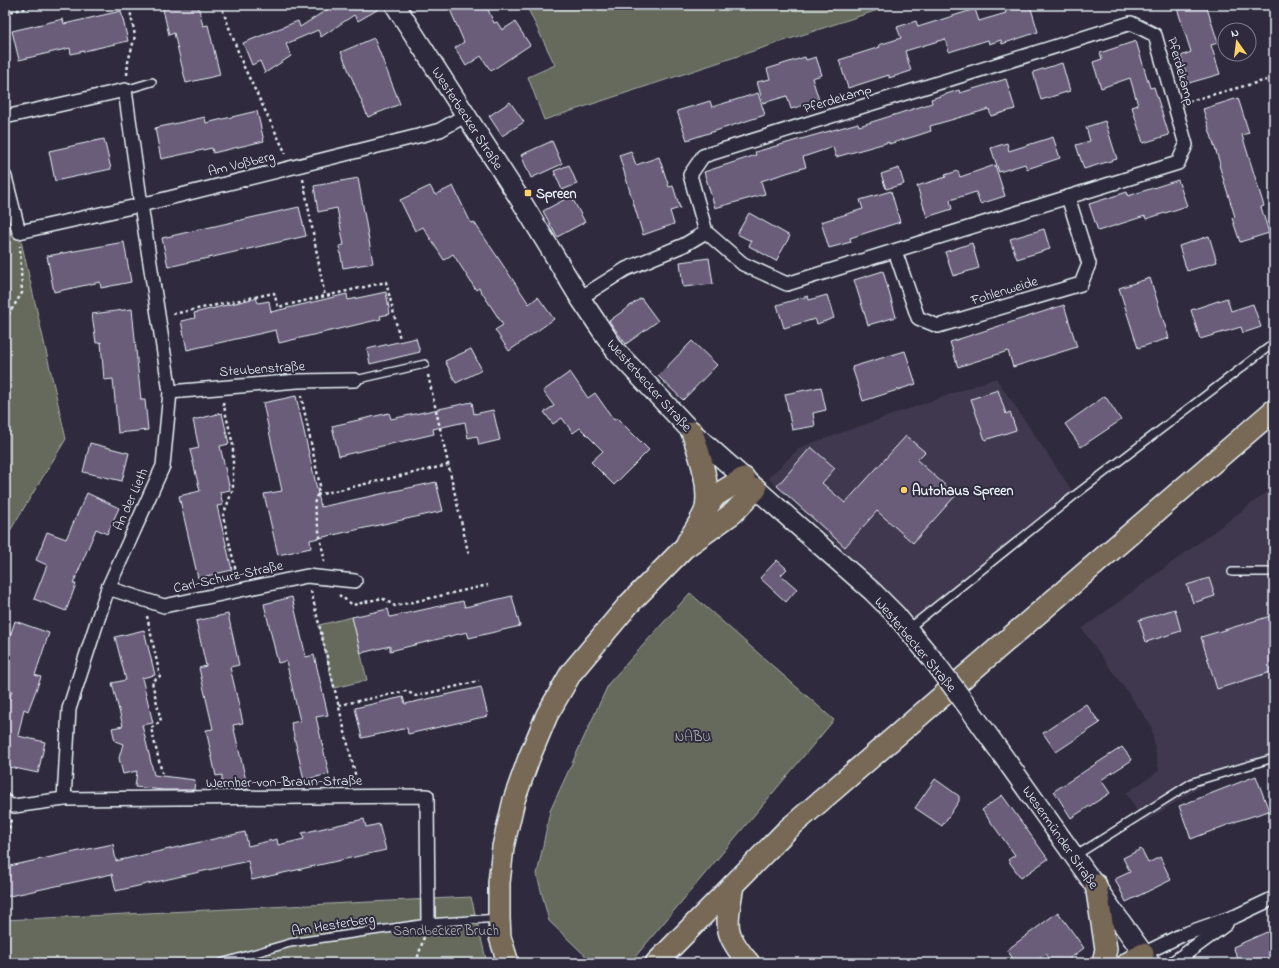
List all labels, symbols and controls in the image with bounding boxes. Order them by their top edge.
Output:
north arrow [1217,22,1257,62]
text: N [1229,25,1240,42]
street label: Pferdekamp [1161,35,1200,109]
street label: Westerbecker Straße [426,63,508,175]
street label: Pferdekamp [801,79,875,120]
street label: Am Voßberg [206,146,277,184]
place label: Spreen [536,184,576,205]
marker: Spreen [523,188,533,198]
street label: Fohlenweide [967,271,1041,312]
street label: Westerbecker Straße [601,335,697,438]
street label: Steubenstraße [219,356,306,383]
street label: An der Lieth [108,465,154,534]
place label: Autohaus Spreen [912,481,1013,502]
marker: Autohaus Spreen [899,485,909,495]
street label: Carl-Schurz-Straße [172,555,286,599]
street label: Westerbecker Straße [869,593,962,698]
park label: NABU [675,727,711,748]
street label: Wernher-von-Braun-Straße [206,771,363,794]
street label: Wesermünder Straße [1016,782,1104,894]
street label: Am Hesterberg [290,909,377,943]
park label: Sandbecker Bruch [393,921,499,942]

